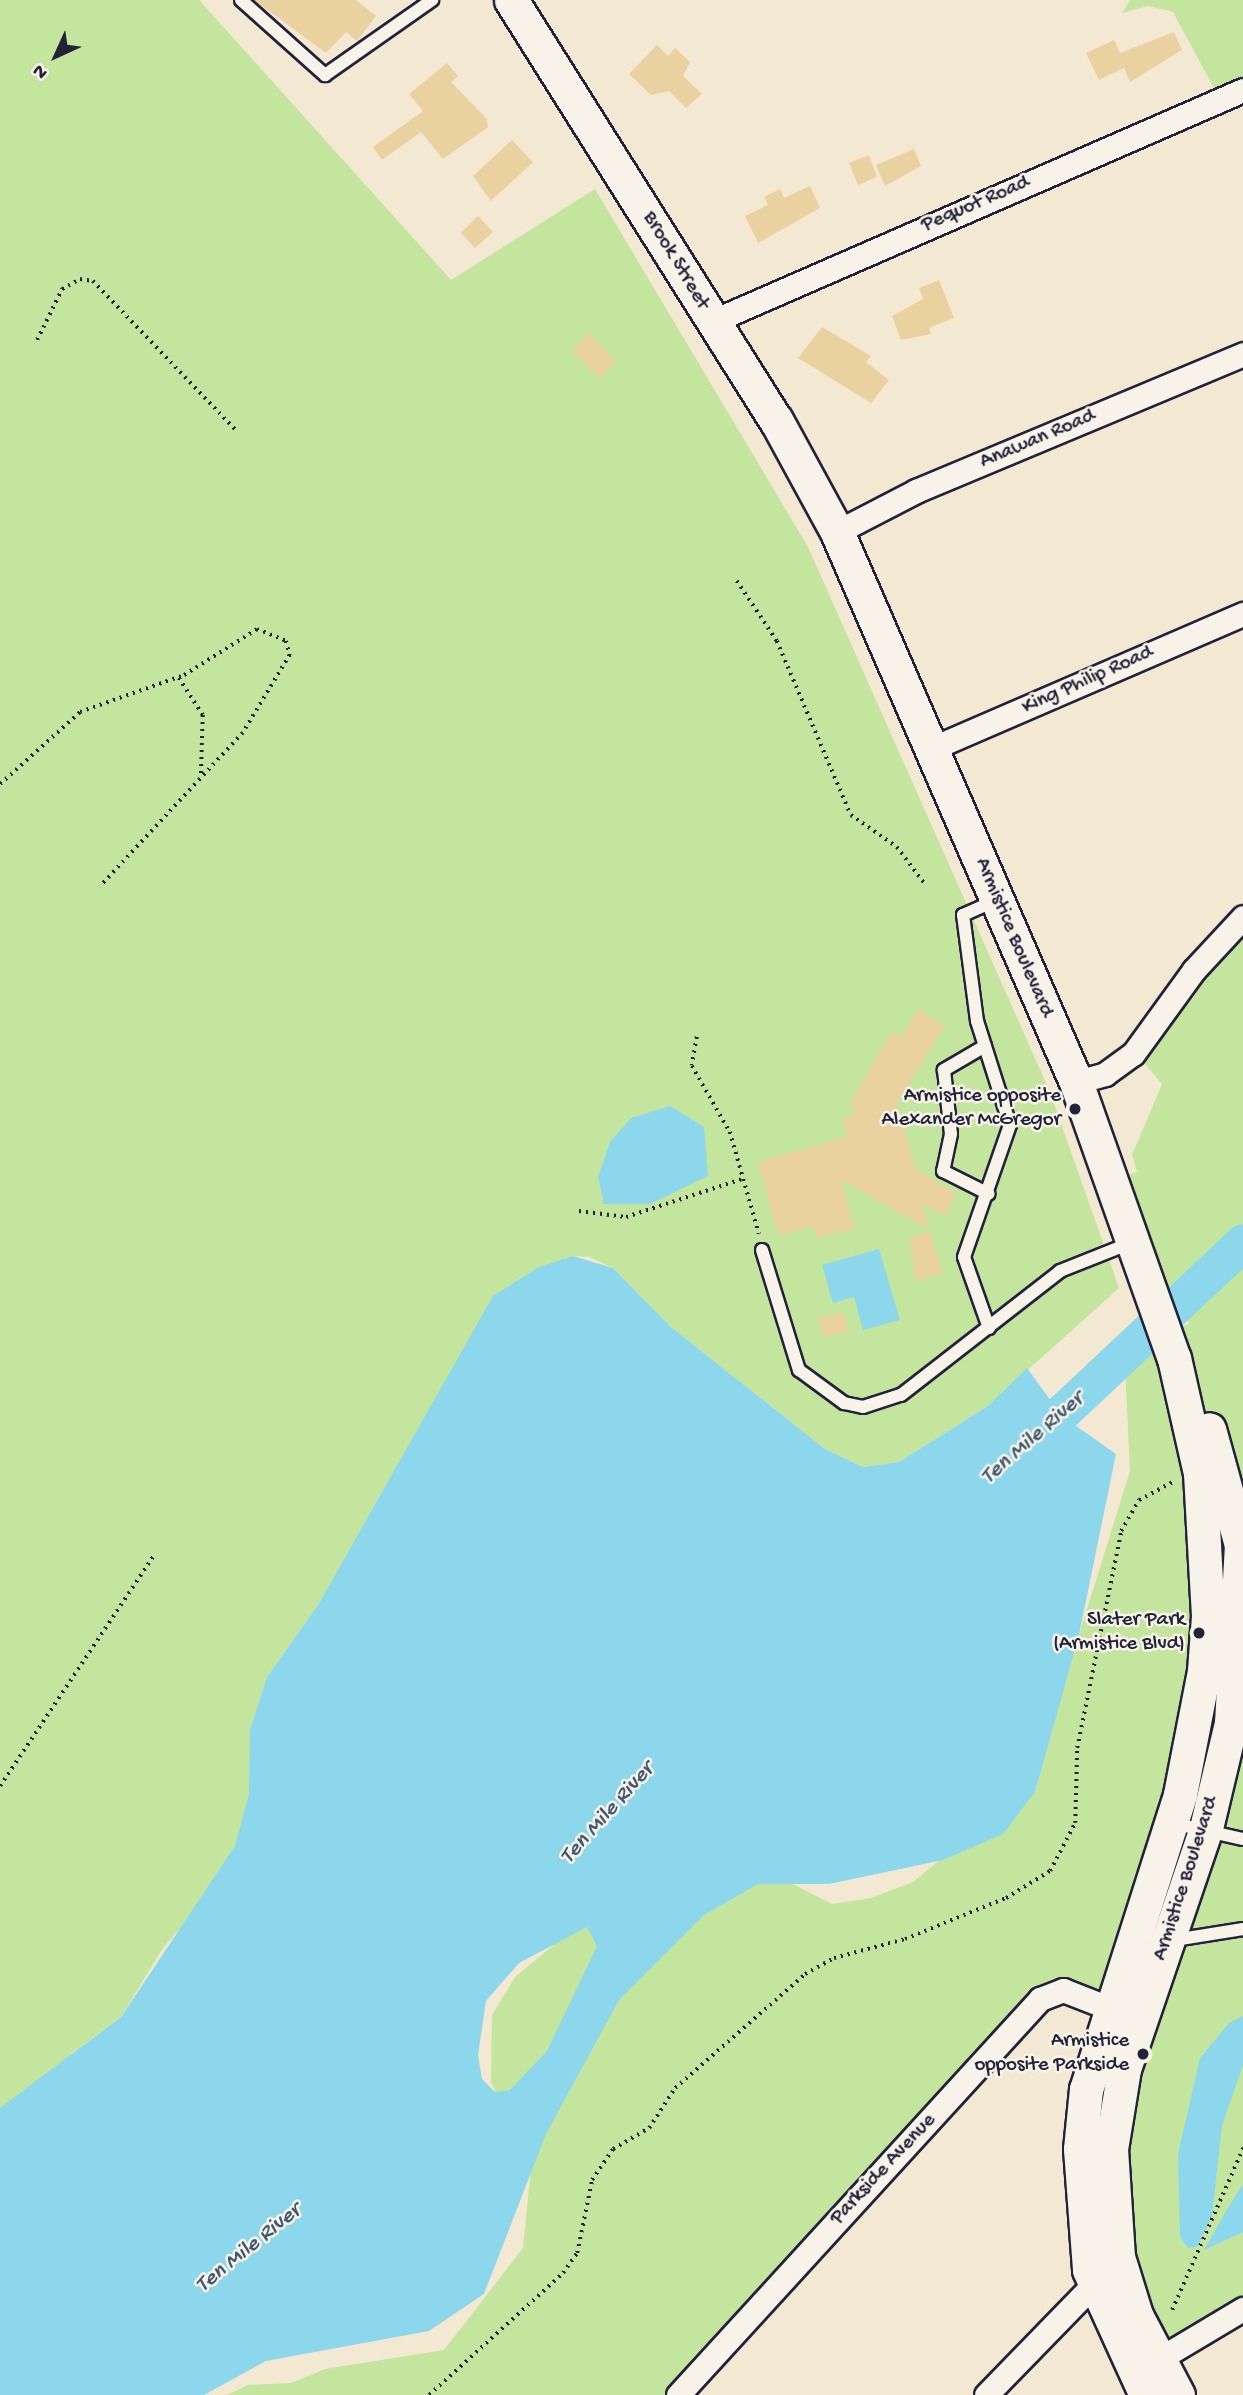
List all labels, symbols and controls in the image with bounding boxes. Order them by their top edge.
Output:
north arrow [21,21,91,91]
text: N [28,59,53,84]
street label: Pequot Road [918,171,1034,239]
street label: Brook Street [636,207,714,315]
street label: Anawan Road [977,404,1099,476]
street label: King Philip Road [1019,641,1157,721]
street label: Armistice Boulevard [968,855,1058,1021]
place label: Armistice opposite Alexander McGregor [881,1084,1061,1134]
marker: Armistice opposite Alexander McGregor [1067,1101,1083,1117]
water label: Ten Mile River [976,1387,1090,1491]
place label: Slater Park (Armistice Blvd) [1053,1608,1185,1658]
marker: Slater Park (Armistice Blvd) [1191,1625,1207,1641]
water label: Ten Mile River [555,1757,661,1871]
street label: Armistice Boulevard [1149,1794,1225,1964]
place label: Armistice opposite Parkside [974,2029,1129,2079]
marker: Armistice opposite Parkside [1135,2046,1151,2062]
street label: Parkside Avenue [826,2109,942,2231]
water label: Ten Mile River [191,2198,307,2300]

